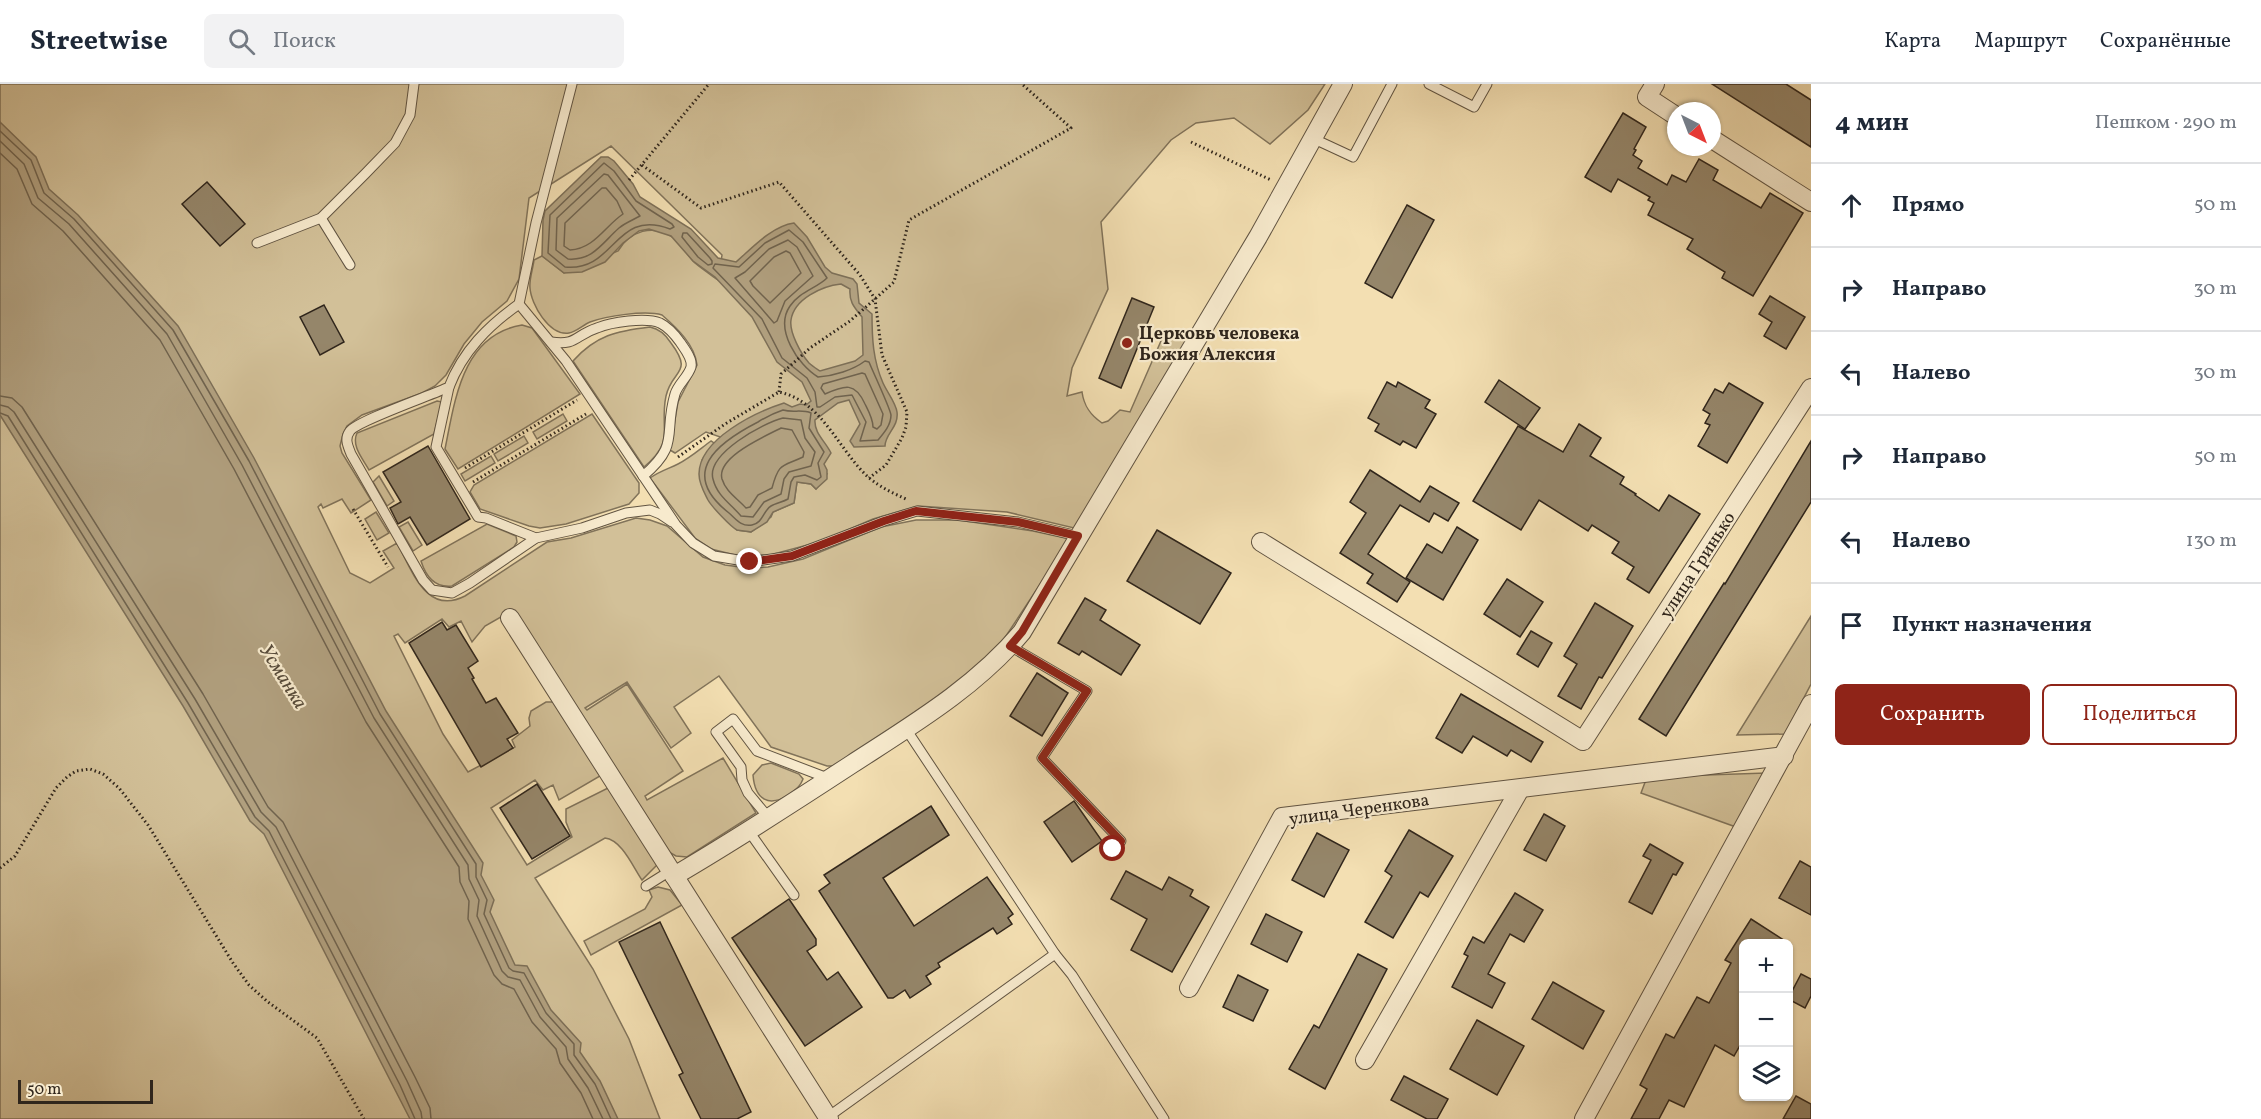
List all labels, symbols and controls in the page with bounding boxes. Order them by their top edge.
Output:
search box [204,14,624,68]
text: Streetwise [30,22,168,61]
icon: search [225,25,258,58]
text: Поиск [273,26,336,57]
text: Карта [1884,27,1941,56]
text: Маршрут [1974,27,2067,56]
text: Сохранённые [2100,27,2231,56]
north arrow [1667,102,1721,156]
text: 4 мин [1835,105,1909,141]
text: Пешком · 290 m [2095,109,2237,137]
icon: ahead [1835,189,1868,222]
text: Прямо [1892,190,1964,221]
text: 50 m [2194,191,2237,219]
icon: right [1835,273,1868,306]
text: Направо [1892,274,1986,305]
text: 30 m [2193,275,2237,303]
place label: Церковь человека Божия Алексия [1139,322,1300,368]
marker: Церковь человека Божия Алексия [1120,336,1134,350]
icon: left [1835,357,1868,390]
text: Налево [1892,358,1971,389]
text: 30 m [2193,359,2237,387]
icon: right [1835,441,1868,474]
text: Направо [1892,442,1986,473]
text: 50 m [2194,443,2237,471]
street label: улица Гринько [1654,507,1742,624]
icon: left [1835,525,1868,558]
text: Налево [1892,526,1971,557]
text: 130 m [2186,527,2237,555]
route end [736,548,762,574]
icon: arrive [1835,609,1868,642]
text: Пункт назначения [1892,610,2092,641]
water label: Усманка [251,639,313,715]
button: Сохранить [1835,684,2030,745]
button: Поделиться [2042,684,2237,745]
street label: улица Черенкова [1287,788,1431,833]
route start [1099,835,1125,861]
map controls [1739,939,1793,1101]
button: + [1739,939,1793,993]
button: − [1739,993,1793,1047]
button: layers [1739,1047,1793,1101]
scale bar [18,1077,153,1104]
text: 50 m [27,1079,61,1101]

